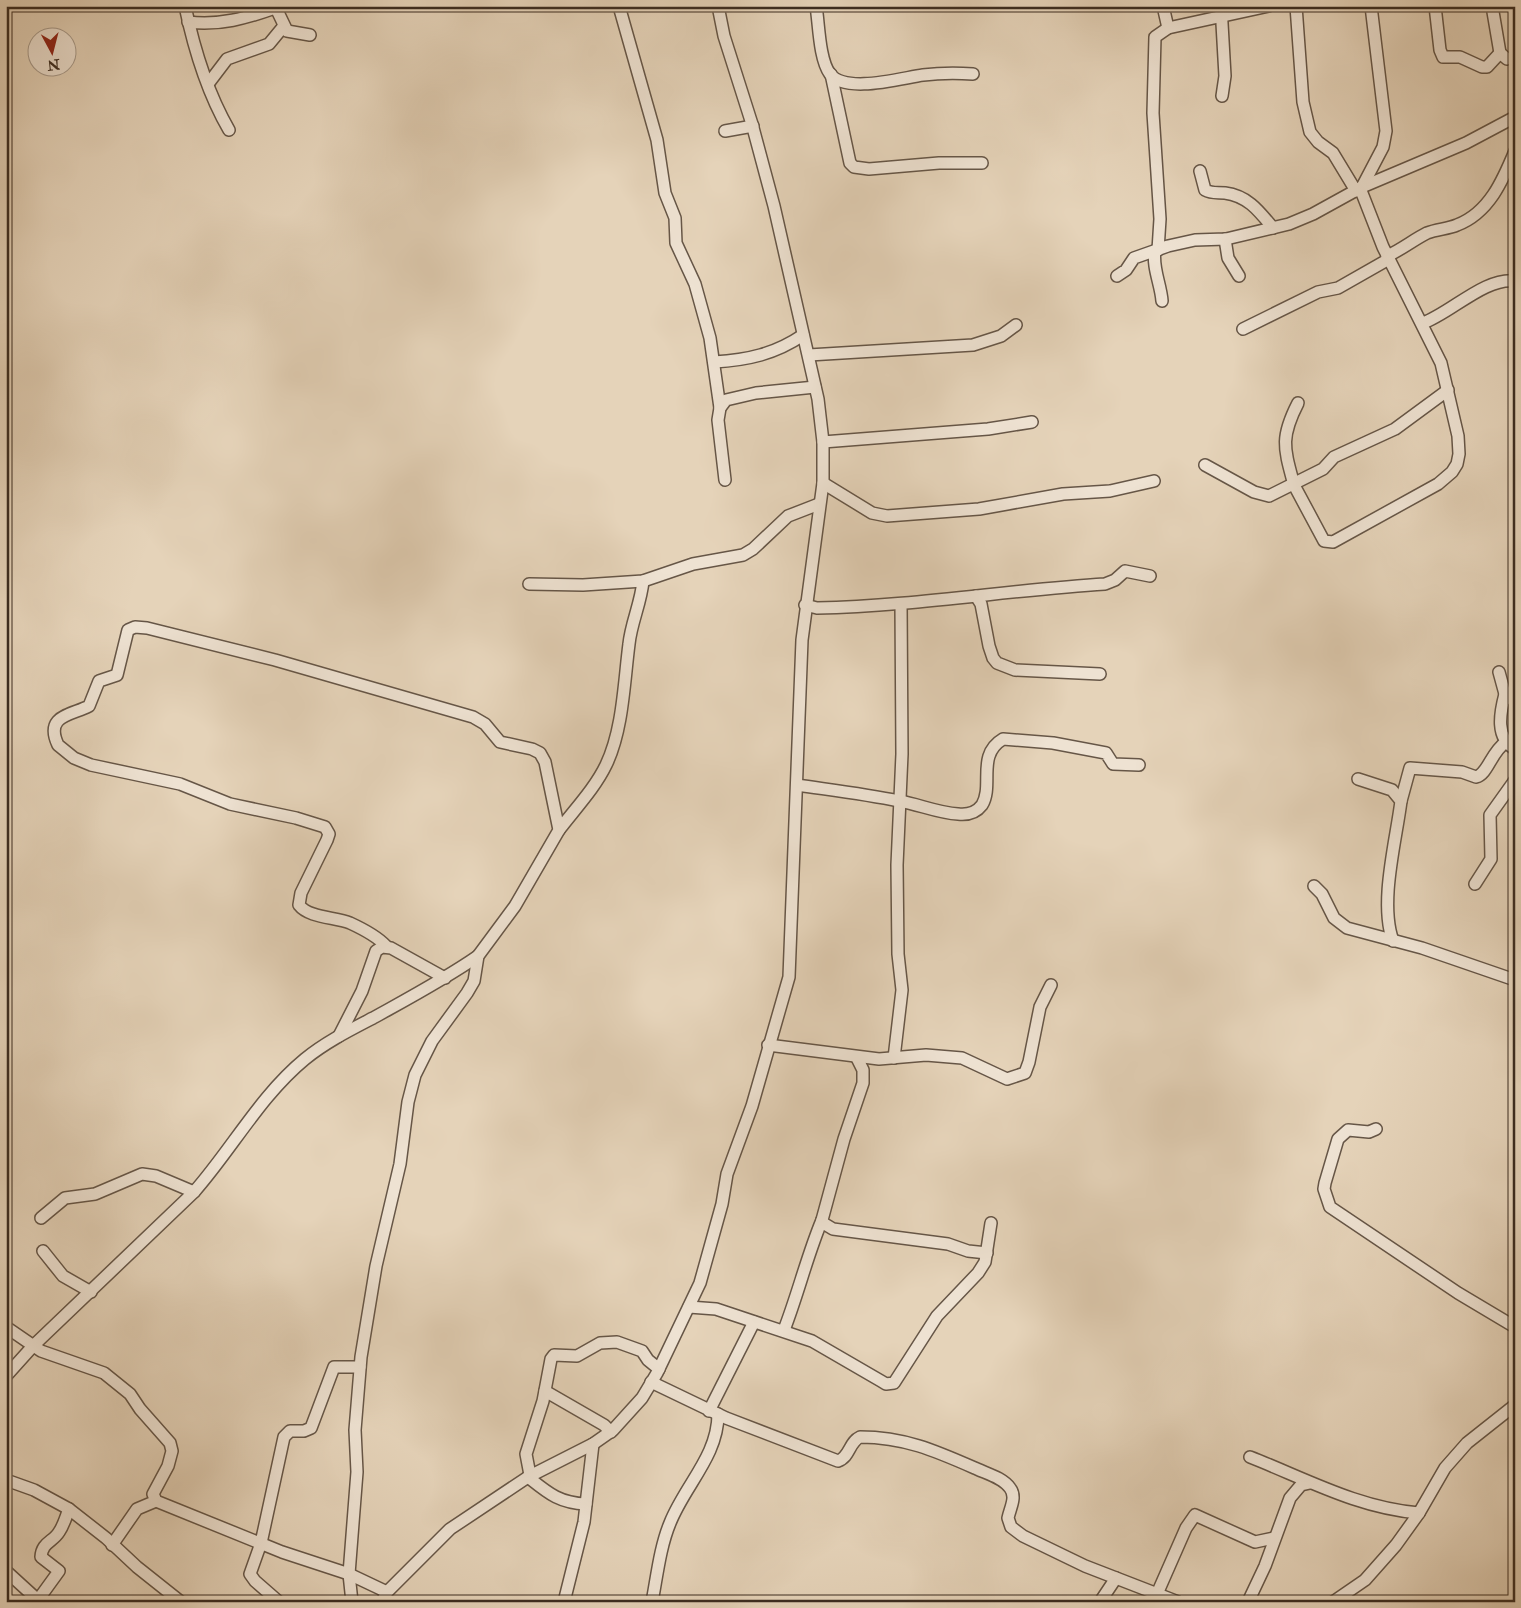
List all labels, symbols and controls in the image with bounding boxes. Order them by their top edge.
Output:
north arrow [28,28,78,78]
text: N [46,55,62,74]

